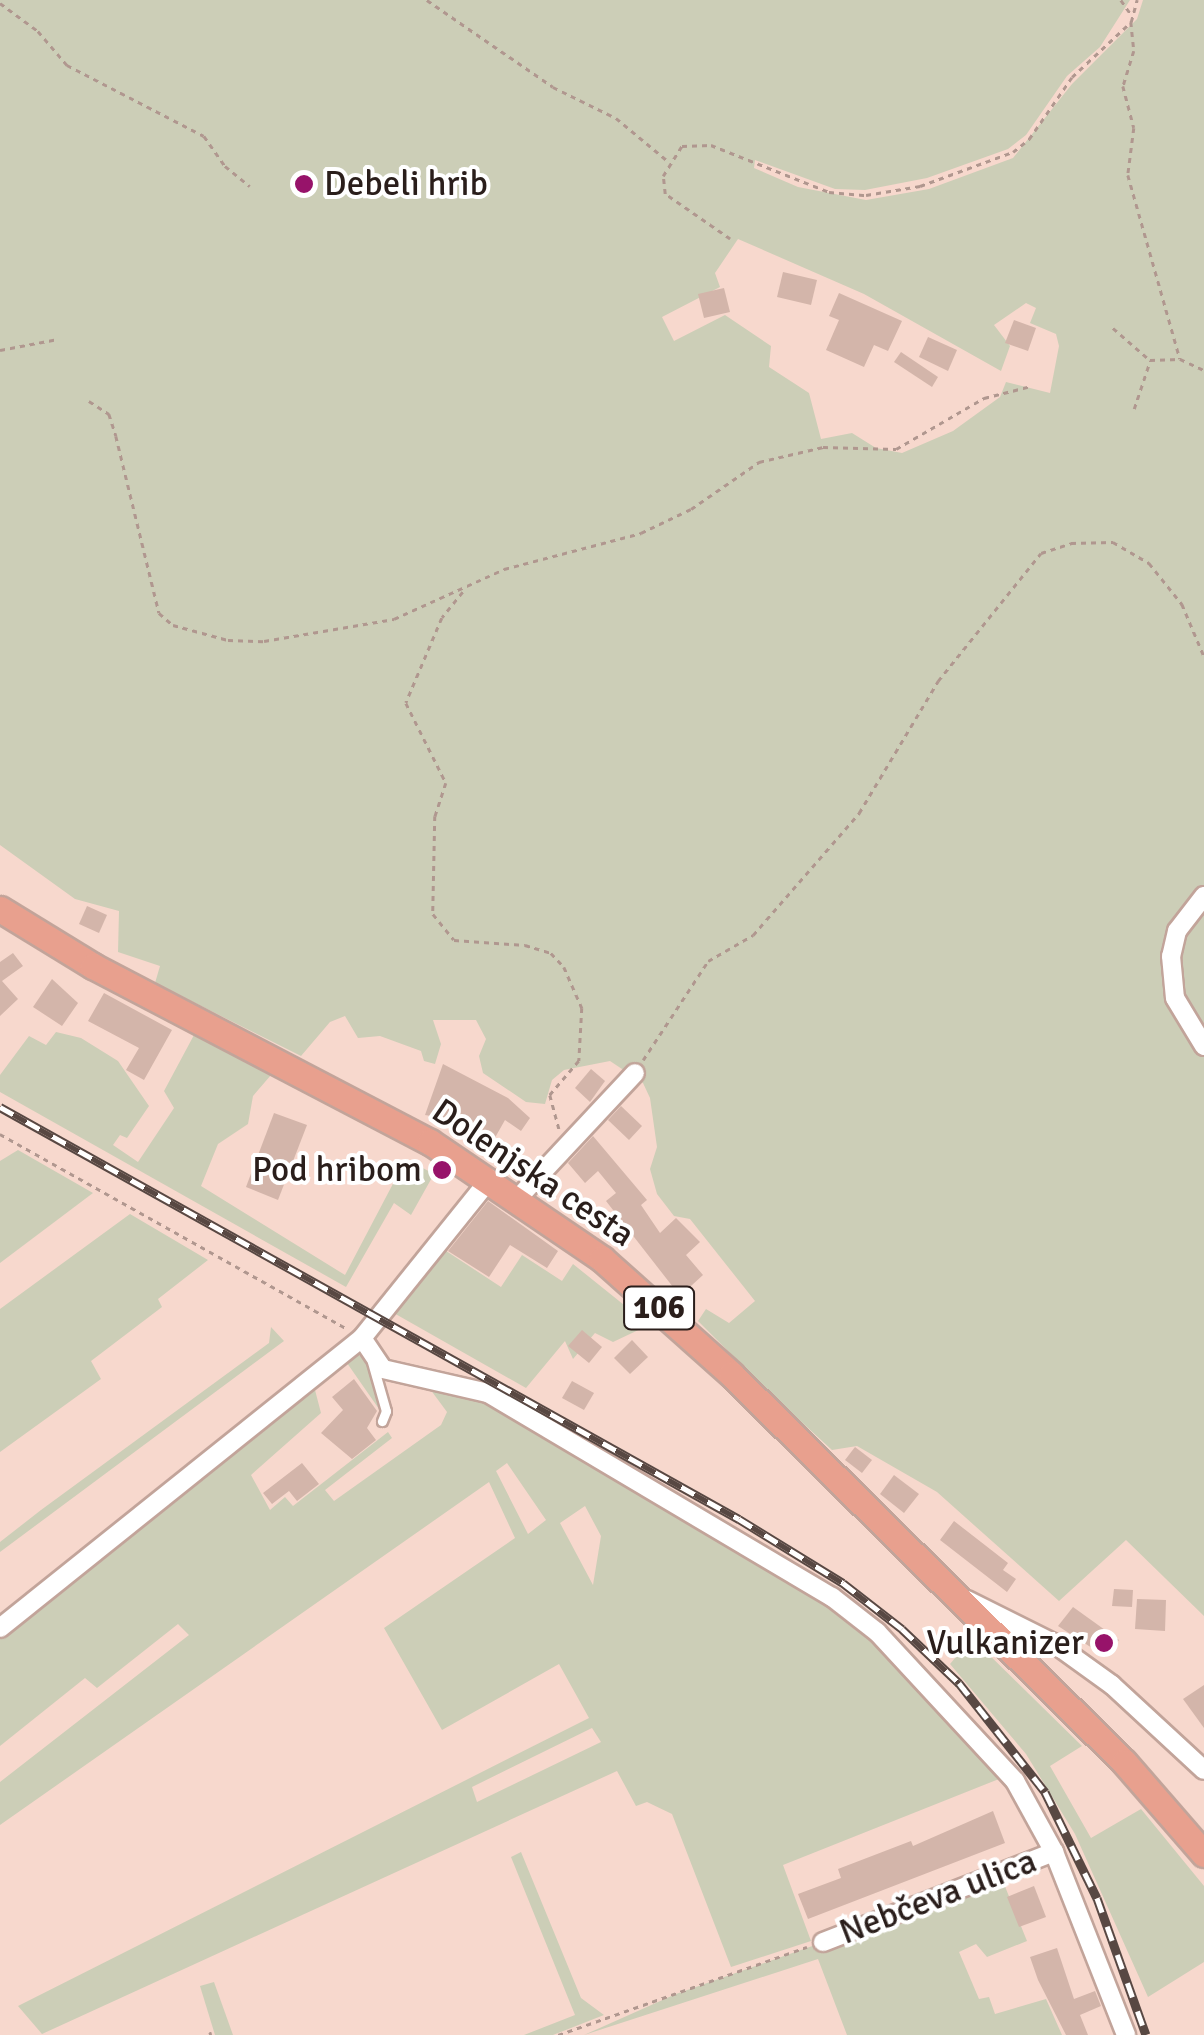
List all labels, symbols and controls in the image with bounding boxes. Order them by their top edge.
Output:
place label: Debeli hrib [324,163,488,205]
marker: Debeli hrib [293,173,315,195]
street label: Dolenjska cesta [424,1090,642,1256]
place label: Pod hribom [252,1149,422,1191]
marker: Pod hribom [431,1159,453,1181]
road number: 106 [622,1281,696,1335]
place label: Vulkanizer [926,1622,1084,1664]
marker: Vulkanizer [1093,1632,1115,1654]
street label: Nebčeva ulica [834,1840,1042,1954]

